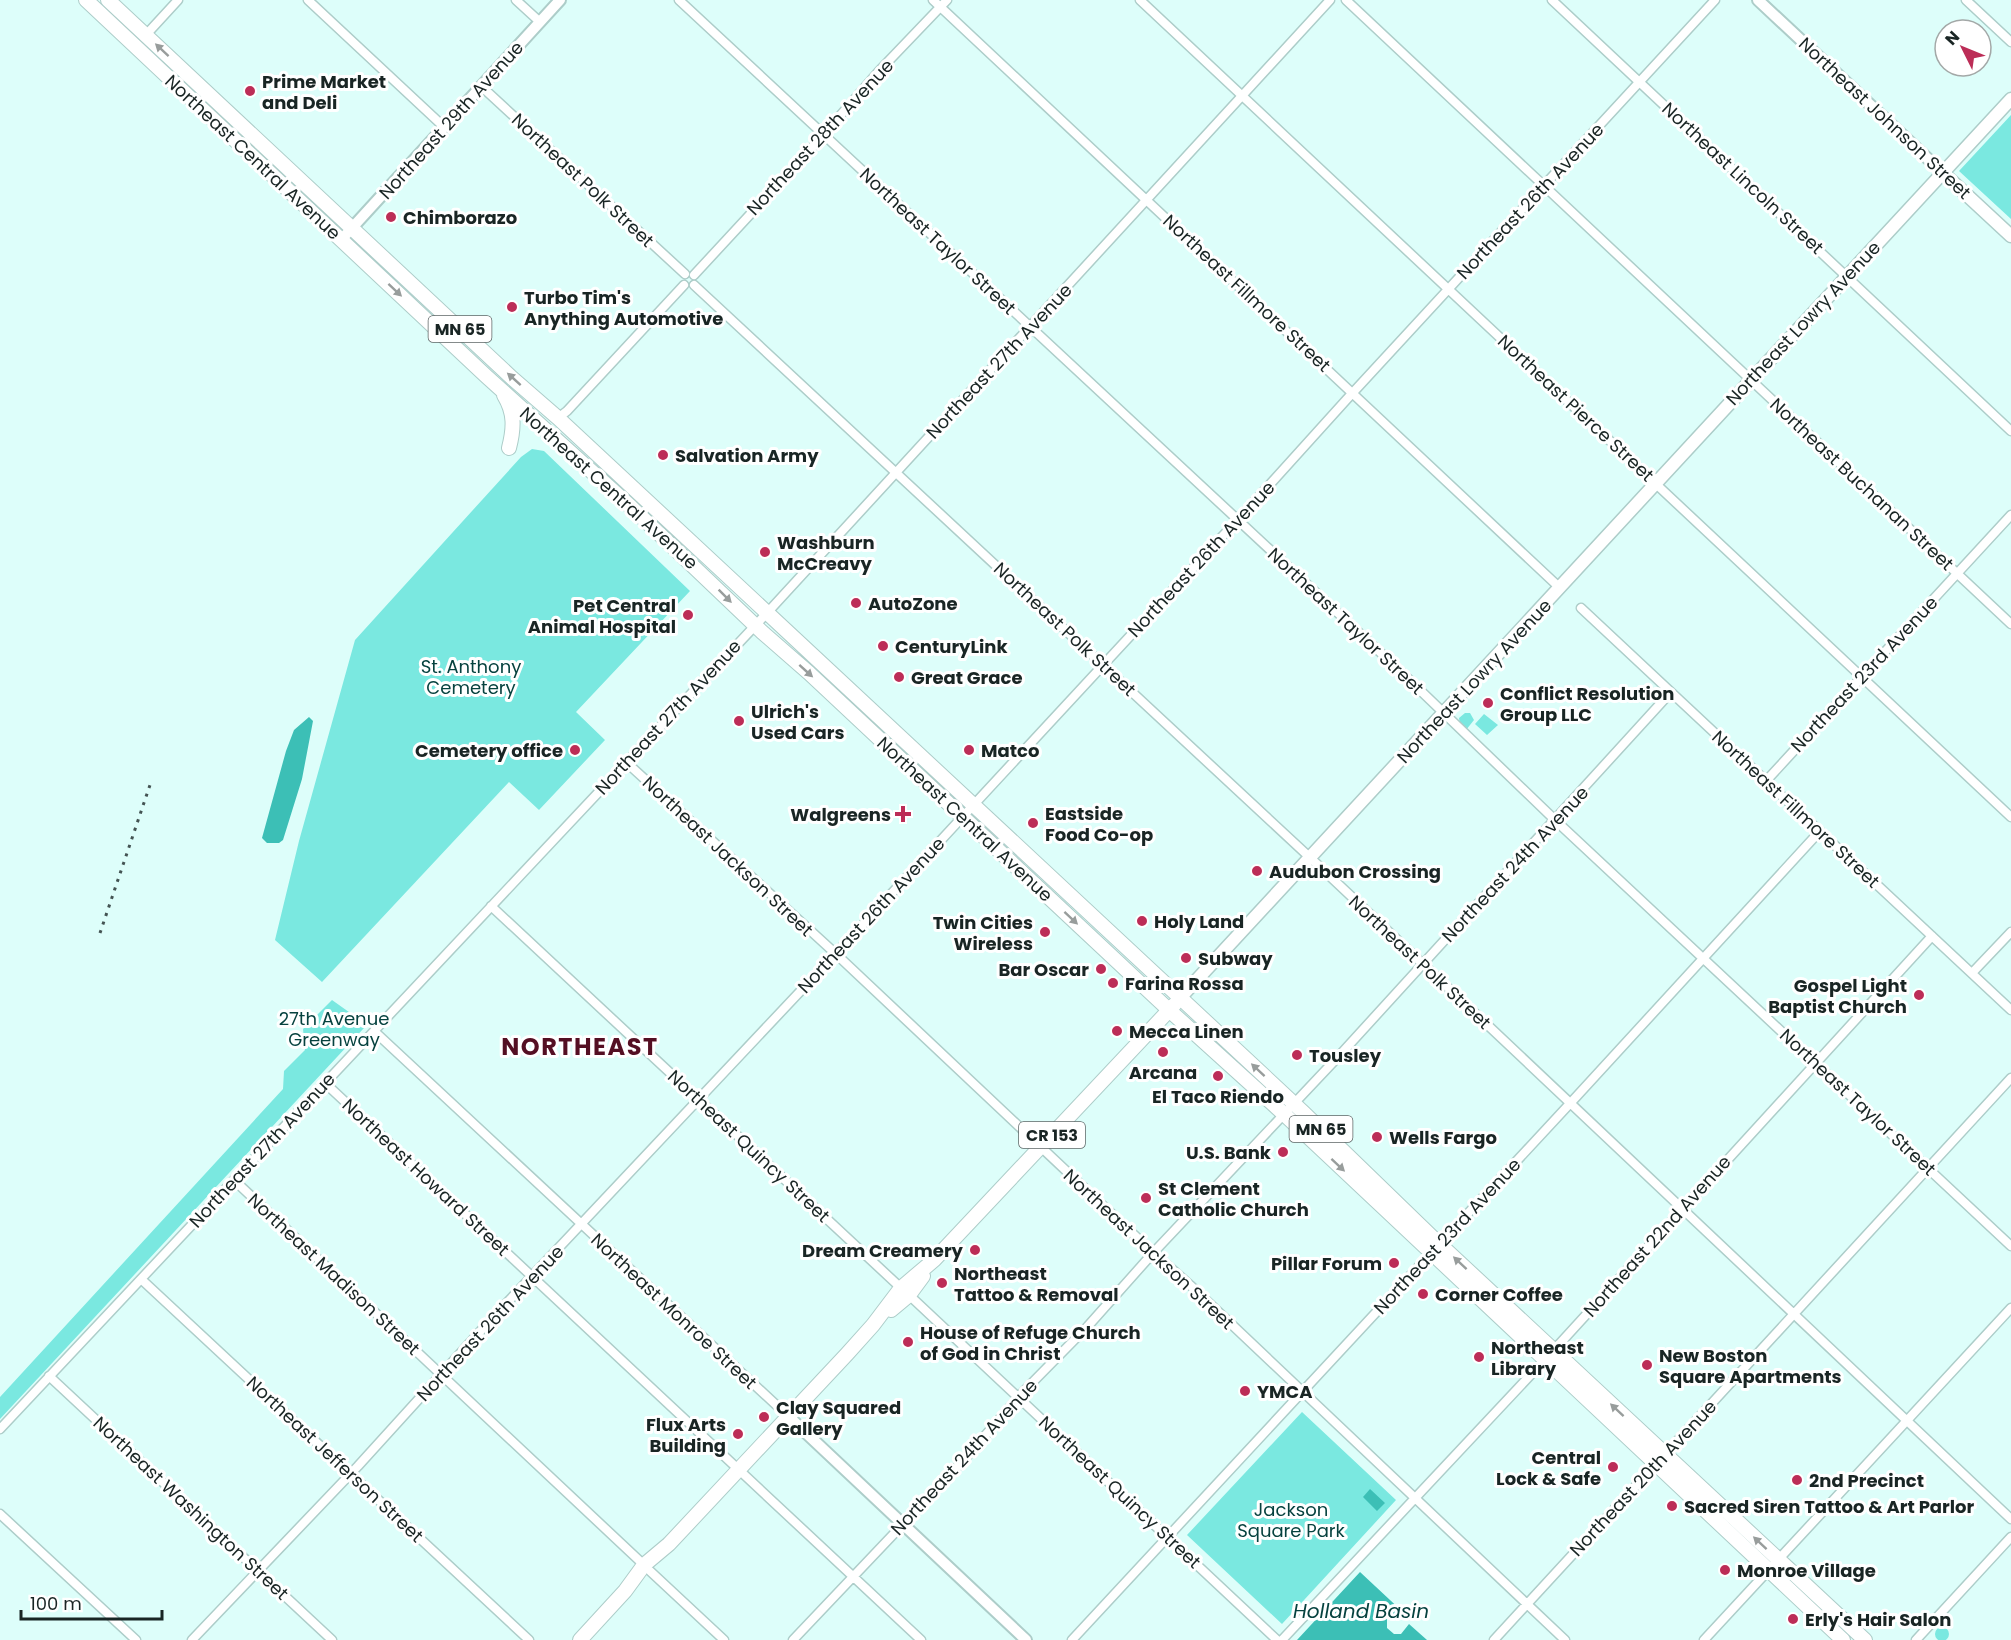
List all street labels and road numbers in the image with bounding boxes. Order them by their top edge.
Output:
street label: Northeast Johnson Street [1795,33,1975,203]
street label: Northeast 29th Avenue [373,35,529,205]
street label: Northeast 28th Avenue [741,53,899,221]
street label: Northeast Central Avenue [160,69,346,245]
street label: Northeast Lincoln Street [1657,96,1829,260]
street label: Northeast Polk Street [506,107,660,253]
street label: Northeast 26th Avenue [1451,117,1609,285]
street label: Northeast Taylor Street [854,162,1022,320]
street label: Northeast Fillmore Street [1158,209,1336,377]
street label: Northeast Lowry Avenue [1720,235,1886,411]
street label: Northeast 27th Avenue [920,278,1078,444]
road number: MN 65 [428,316,492,342]
street label: Northeast Pierce Street [1492,329,1660,487]
street label: Northeast Buchanan Street [1765,392,1959,576]
street label: Northeast Central Avenue [514,401,704,575]
street label: Northeast 26th Avenue [1122,475,1280,643]
street label: Northeast Taylor Street [1262,542,1430,700]
street label: Northeast Polk Street [988,556,1142,702]
street label: Northeast 23rd Avenue [1785,590,1943,758]
street label: Northeast Lowry Avenue [1391,593,1557,769]
street label: Northeast 27th Avenue [589,634,747,800]
street label: Northeast Fillmore Street [1707,725,1885,893]
street label: Northeast Central Avenue [872,731,1058,907]
street label: Northeast Jackson Street [637,770,819,942]
street label: Northeast 24th Avenue [1436,780,1594,948]
street label: Northeast 26th Avenue [792,831,950,999]
street label: Northeast Polk Street [1343,889,1497,1035]
street label: Northeast Taylor Street [1774,1023,1942,1181]
street label: Northeast Quincy Street [662,1064,836,1228]
street label: Northeast 27th Avenue [183,1067,341,1233]
street label: Northeast Howard Street [337,1093,515,1261]
road number: MN 65 [1290,1116,1352,1142]
road number: CR 153 [1019,1122,1085,1148]
street label: Northeast 22nd Avenue [1578,1150,1736,1322]
street label: Northeast 23rd Avenue [1368,1152,1526,1320]
street label: Northeast Jackson Street [1058,1163,1240,1335]
street label: Northeast Madison Street [242,1187,426,1361]
street label: Northeast Monroe Street [586,1227,762,1395]
street label: Northeast 26th Avenue [411,1239,569,1407]
street label: Northeast Jefferson Street [241,1370,429,1548]
street label: Northeast 24th Avenue [885,1373,1043,1541]
street label: Northeast 20th Avenue [1564,1394,1722,1562]
street label: Northeast Quincy Street [1033,1410,1207,1574]
street label: Northeast Washington Street [88,1411,294,1605]

